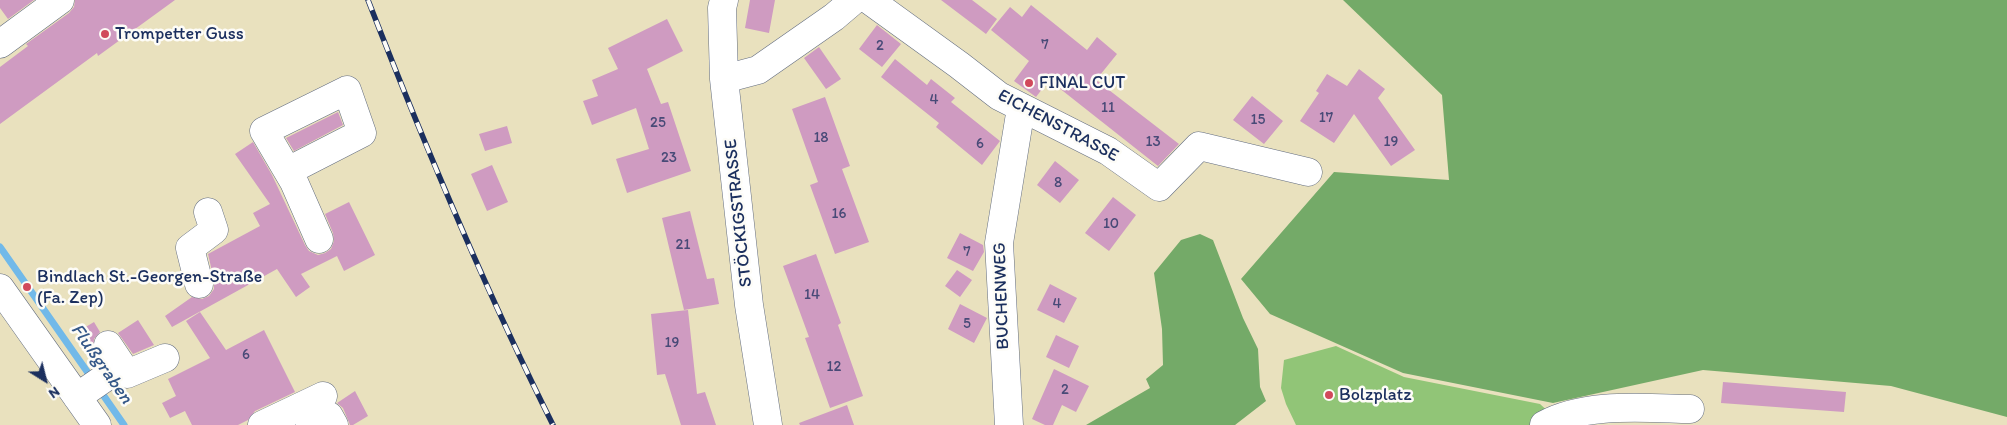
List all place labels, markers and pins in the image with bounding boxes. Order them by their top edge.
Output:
place label: Trompetter Guss [115,23,244,45]
marker: Trompetter Guss [99,28,111,40]
place label: FINAL CUT [1039,72,1125,94]
marker: FINAL CUT [1023,77,1035,89]
place label: Bindlach St.-Georgen-Straße (Fa. Zep) [37,266,262,308]
marker: Bindlach St.-Georgen-Straße (Fa. Zep) [21,281,33,293]
place label: Bolzplatz [1339,384,1412,406]
marker: Bolzplatz [1323,389,1335,401]

